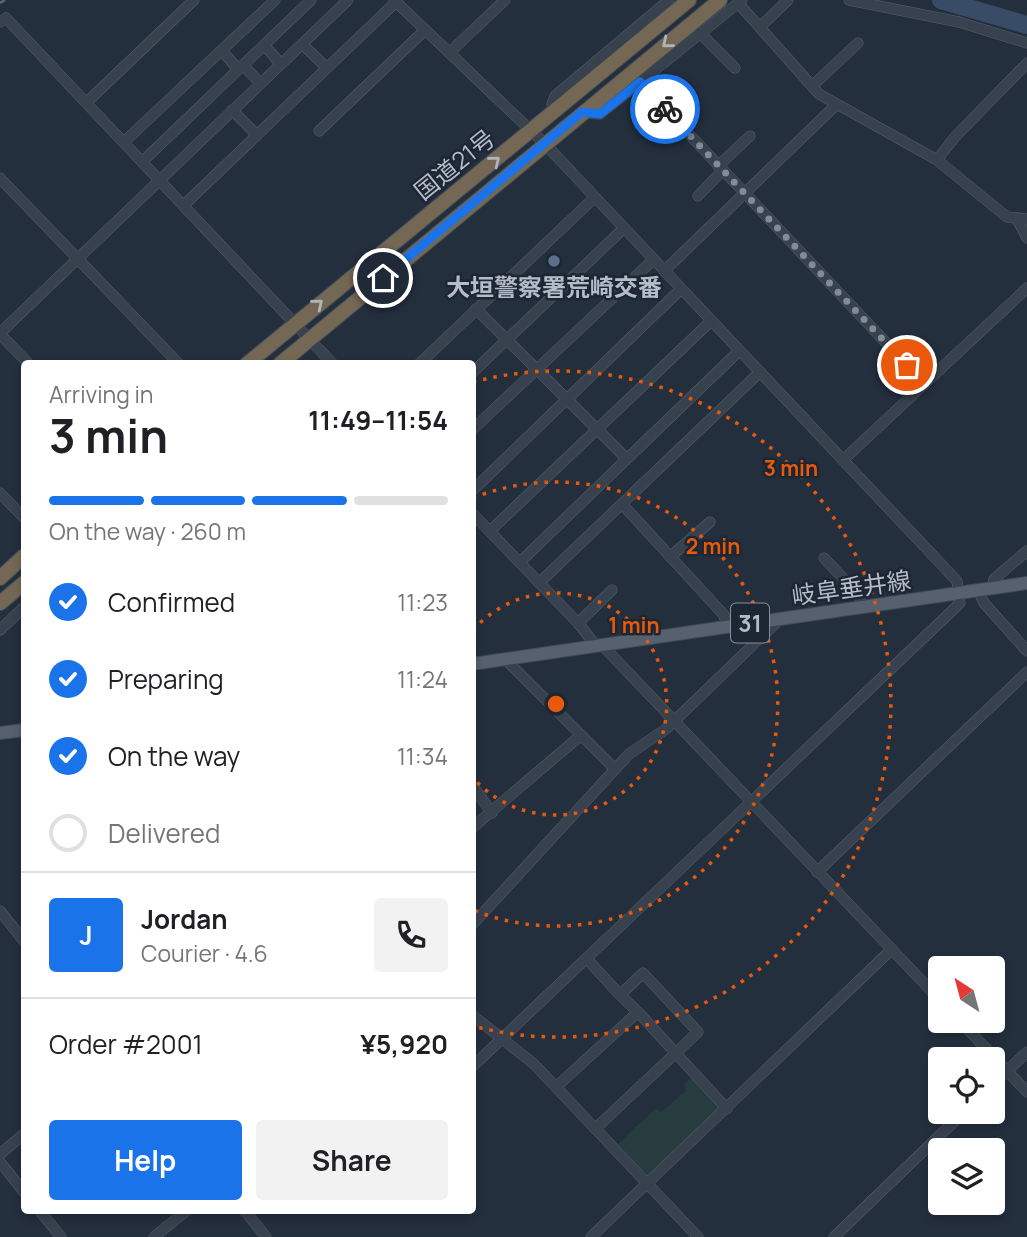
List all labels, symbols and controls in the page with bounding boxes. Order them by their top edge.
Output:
one-way arrow [662,35,675,47]
courier [630,74,700,144]
icon: bike [646,90,684,128]
street label: 国道21号 [407,121,501,207]
one-way arrow [487,156,499,169]
pin [353,248,413,308]
marker: 大垣警察署荒崎交番 [546,253,562,269]
icon: home [364,259,402,297]
place label: 大垣警察署荒崎交番 [446,270,662,303]
one-way arrow [310,300,323,312]
pin [877,335,937,395]
icon: bag [888,346,926,384]
text: Arriving in [49,378,154,410]
text: 11:49–11:54 [308,402,448,438]
text: 3 min [49,404,168,467]
text: 3 min [764,454,818,482]
text: On the way · 260 m [49,515,246,547]
text: 2 min [686,532,740,560]
street label: 岐阜垂井線 [789,562,913,612]
icon: check [49,583,87,621]
text: Confirmed [108,584,235,620]
text: 11:23 [397,586,448,618]
road number: 31 [731,604,769,642]
text: 1 min [608,611,660,639]
icon: check [49,660,87,698]
text: Preparing [108,661,224,697]
text: 11:24 [397,663,448,695]
centre of rings [544,692,568,716]
icon: check [49,737,87,775]
text: On the way [108,738,240,774]
text: 11:34 [397,740,448,772]
text: Delivered [108,815,220,851]
button: phone [374,898,448,972]
text: Jordan [141,901,227,937]
text: J [79,917,93,953]
text: Courier · 4.6 [141,937,268,969]
north arrow [928,956,1004,1032]
map controls [928,956,1005,1215]
text: Order #2001 [49,1026,203,1062]
text: ¥5,920 [360,1026,448,1062]
button: locate [928,1047,1005,1124]
button: Help [49,1120,242,1200]
button: Share [256,1120,448,1200]
button: layers [928,1138,1005,1215]

